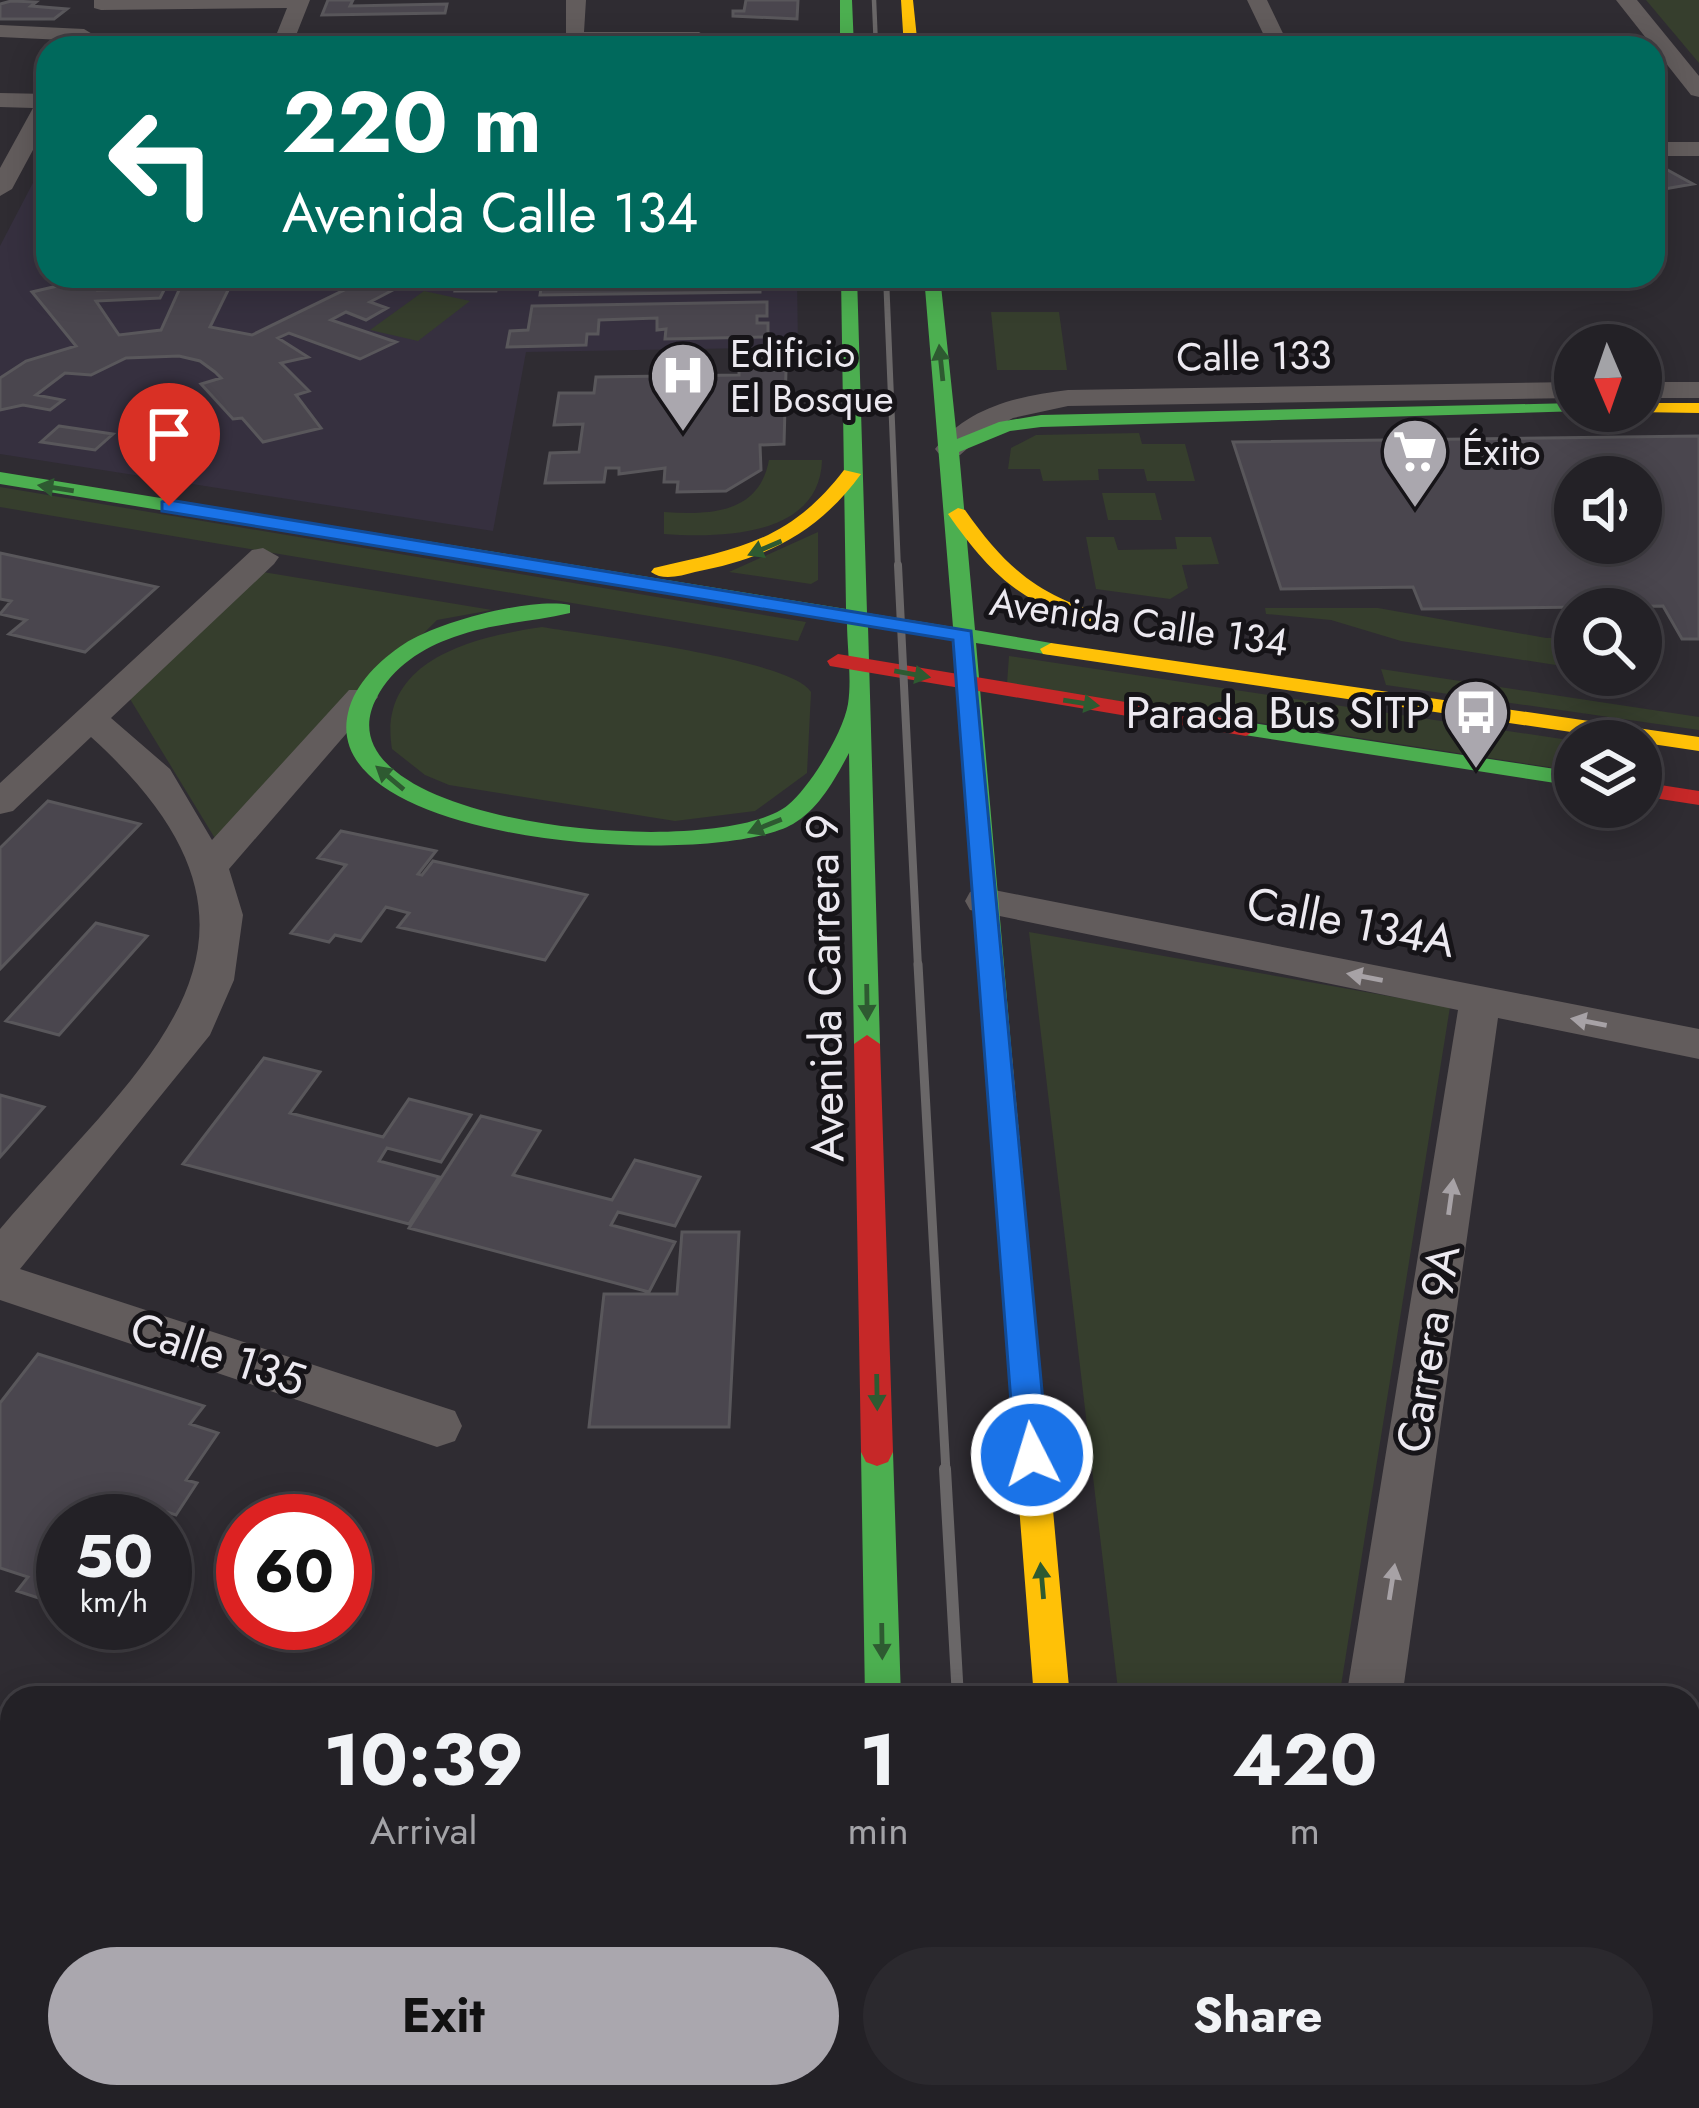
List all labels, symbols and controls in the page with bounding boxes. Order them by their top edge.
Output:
text: 220 m [282,62,542,184]
icon: left [84,84,240,240]
text: Avenida Calle 134 [282,174,698,252]
north arrow [1554,324,1662,432]
map controls [1554,324,1662,828]
place label: Edificio El Bosque [730,325,894,427]
street label: Calle 133 [1176,326,1332,386]
hospital icon: Edificio El Bosque [648,340,718,434]
one-way arrow [931,344,950,381]
pin [118,383,220,506]
icon: arrive [136,401,202,467]
supermarket icon: Éxito [1380,416,1450,510]
place label: Éxito [1462,423,1541,480]
button: sound [1554,456,1662,564]
one-way arrow [37,478,74,497]
one-way arrow [747,539,783,558]
street label: Avenida Calle 134 [986,573,1292,671]
button: search [1554,588,1662,696]
one-way arrow [894,666,932,684]
bus stop icon: Parada Bus SITP [1441,677,1511,771]
place label: Parada Bus SITP [1126,680,1430,745]
one-way arrow [1063,694,1100,713]
button: layers [1554,720,1662,828]
one-way arrow [375,765,405,791]
street label: Avenida Carrera 9 [789,813,861,1163]
one-way arrow [747,817,783,836]
street label: Calle 134A [1241,870,1461,974]
one-way arrow [1345,967,1383,986]
one-way arrow [858,984,877,1022]
one-way arrow [1570,1012,1608,1031]
one-way arrow [1442,1178,1461,1215]
street label: Carrera 9A [1380,1240,1476,1457]
street label: Calle 135 [122,1295,314,1413]
one-way arrow [867,1374,886,1412]
position arrow [969,1392,1095,1518]
speed limit sign: 60 [216,1494,372,1650]
text: 50 [75,1513,153,1600]
one-way arrow [1033,1562,1052,1600]
one-way arrow [1383,1563,1402,1601]
text: km/h [80,1580,148,1623]
one-way arrow [872,1623,891,1661]
text: 10:39 [324,1708,524,1812]
text: 1 [860,1708,896,1812]
text: 420 [1232,1708,1377,1812]
text: Arrival [370,1802,478,1859]
text: min [848,1802,909,1859]
text: m [1290,1802,1320,1859]
button: Exit [48,1947,839,2085]
button: Share [863,1947,1653,2085]

